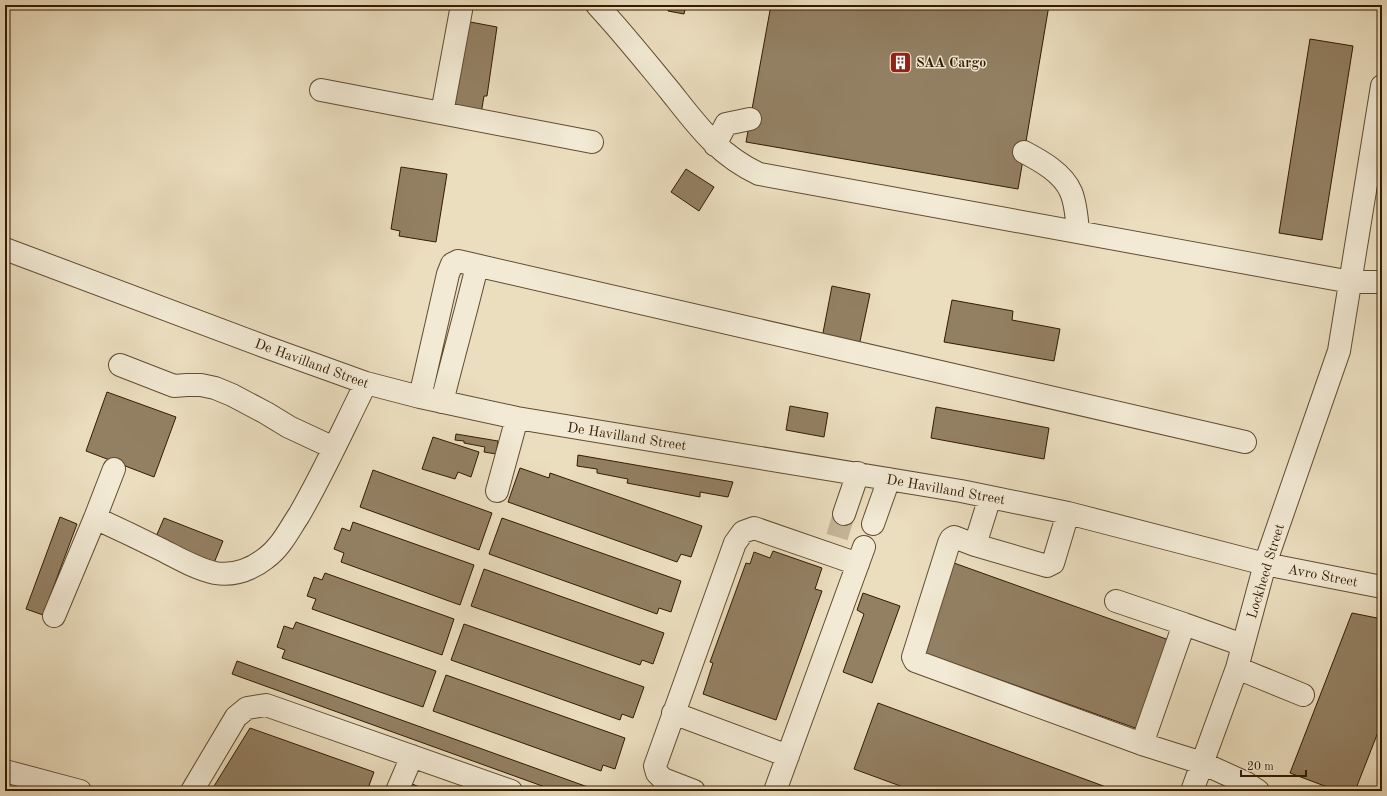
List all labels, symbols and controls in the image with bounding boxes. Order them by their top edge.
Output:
building icon: SAA Cargo [887,49,913,75]
place label: SAA Cargo [916,56,986,70]
street label: De Havilland Street [253,337,371,391]
street label: De Havilland Street [566,421,687,453]
street label: De Havilland Street [885,473,1006,507]
street label: Lockheed Street [1245,522,1287,620]
street label: Avro Street [1287,562,1359,590]
scale bar [1241,752,1306,778]
text: 20 m [1247,761,1274,773]

